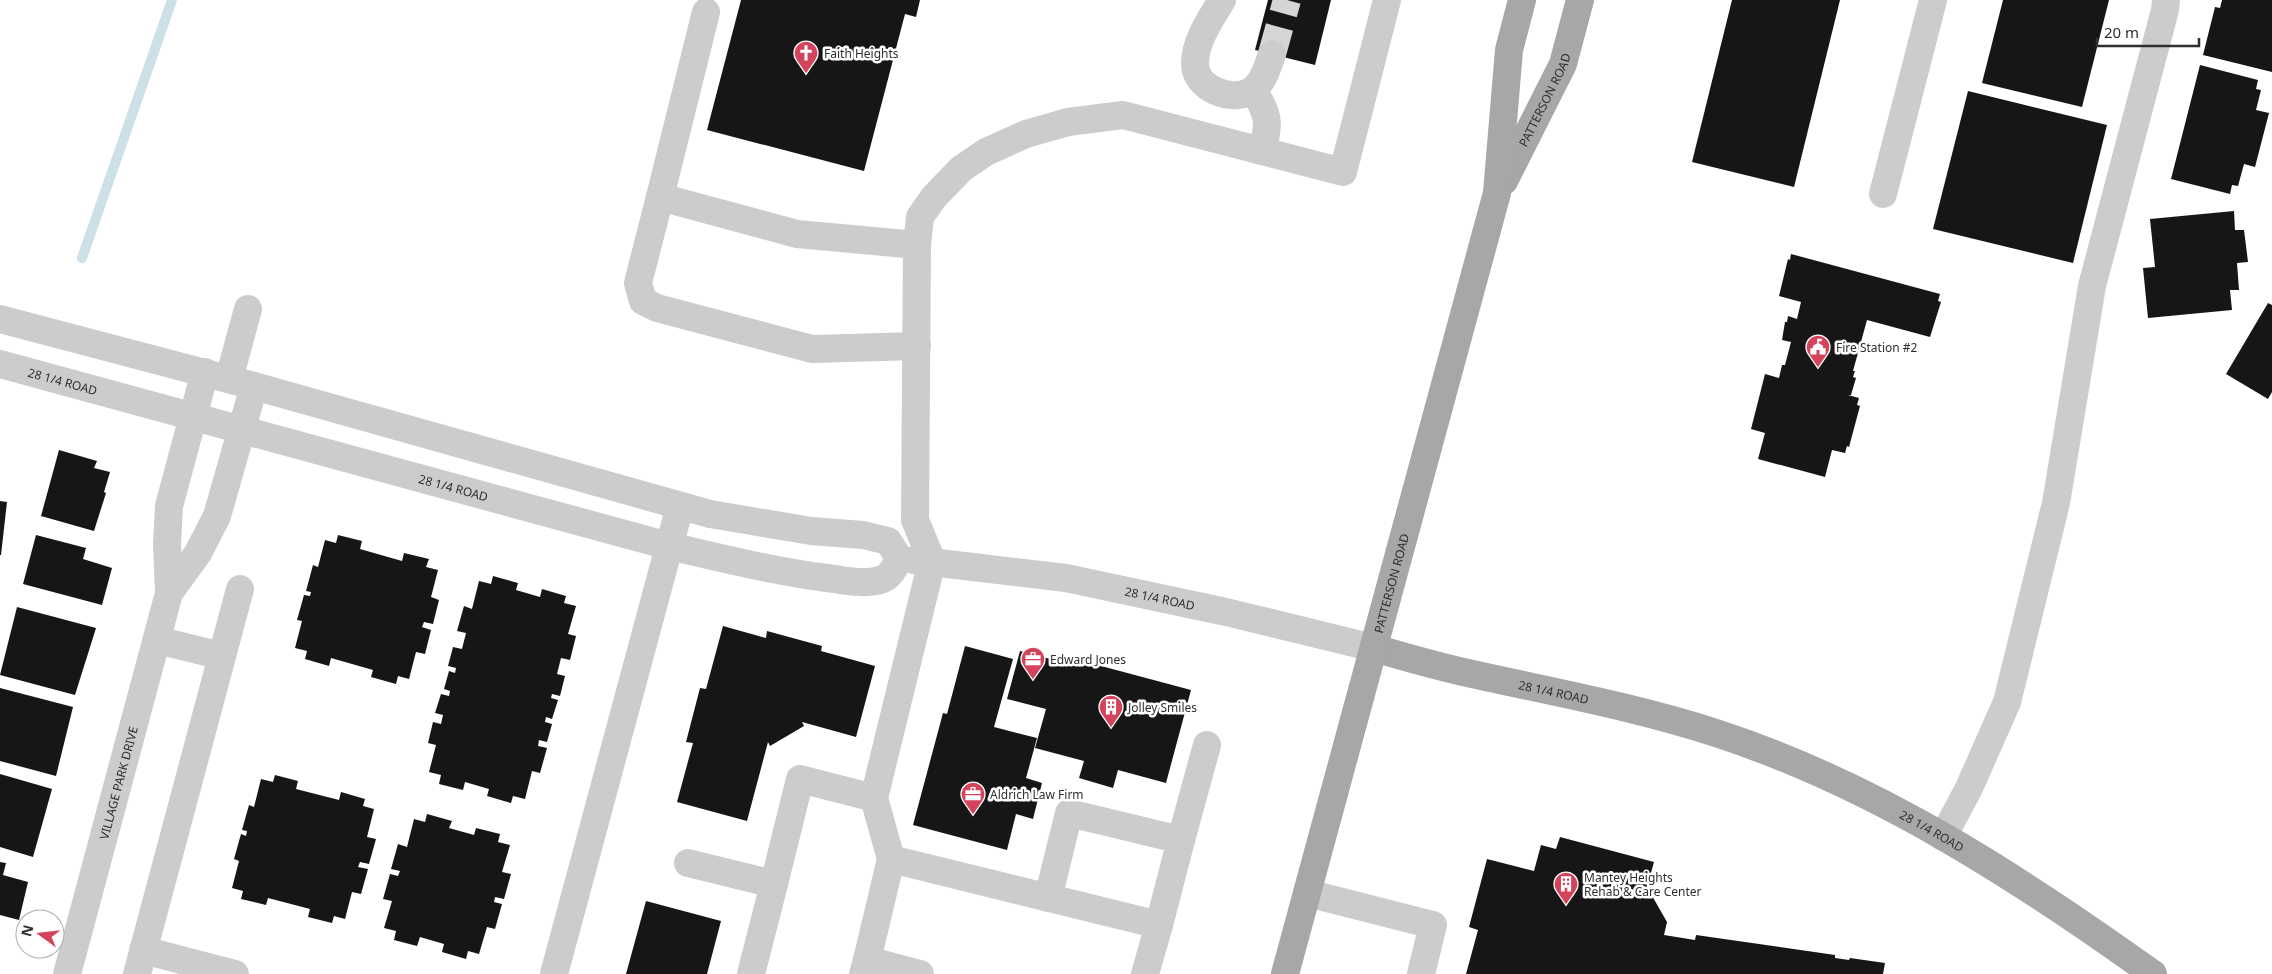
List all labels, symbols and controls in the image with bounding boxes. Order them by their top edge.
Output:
scale bar [2097,15,2200,47]
text: 20 m [2104,22,2139,42]
church icon: Faith Heights [793,40,819,74]
place label: Faith Heights [824,45,899,62]
street label: PATTERSON ROAD [1514,51,1574,149]
public building icon: Fire Station #2 [1805,334,1831,368]
place label: Fire Station #2 [1836,339,1918,356]
street label: 28 1/4 ROAD [26,364,100,399]
street label: 28 1/4 ROAD [417,470,490,505]
street label: PATTERSON ROAD [1369,531,1413,635]
street label: 28 1/4 ROAD [1123,582,1197,614]
office icon: Edward Jones [1020,646,1046,680]
place label: Edward Jones [1050,651,1126,668]
street label: 28 1/4 ROAD [1517,676,1591,708]
building icon: Jolley Smiles [1098,694,1124,728]
place label: Jolley Smiles [1127,699,1197,716]
street label: VILLAGE PARK DRIVE [95,724,141,841]
office icon: Aldrich Law Firm [960,781,986,815]
place label: Aldrich Law Firm [990,786,1084,803]
street label: 28 1/4 ROAD [1897,806,1968,855]
place label: Mantey Heights Rehab & Care Center [1584,869,1702,900]
building icon: Mantey Heights Rehab & Care Center [1553,871,1579,905]
north arrow [15,909,65,959]
text: N [16,923,38,938]

